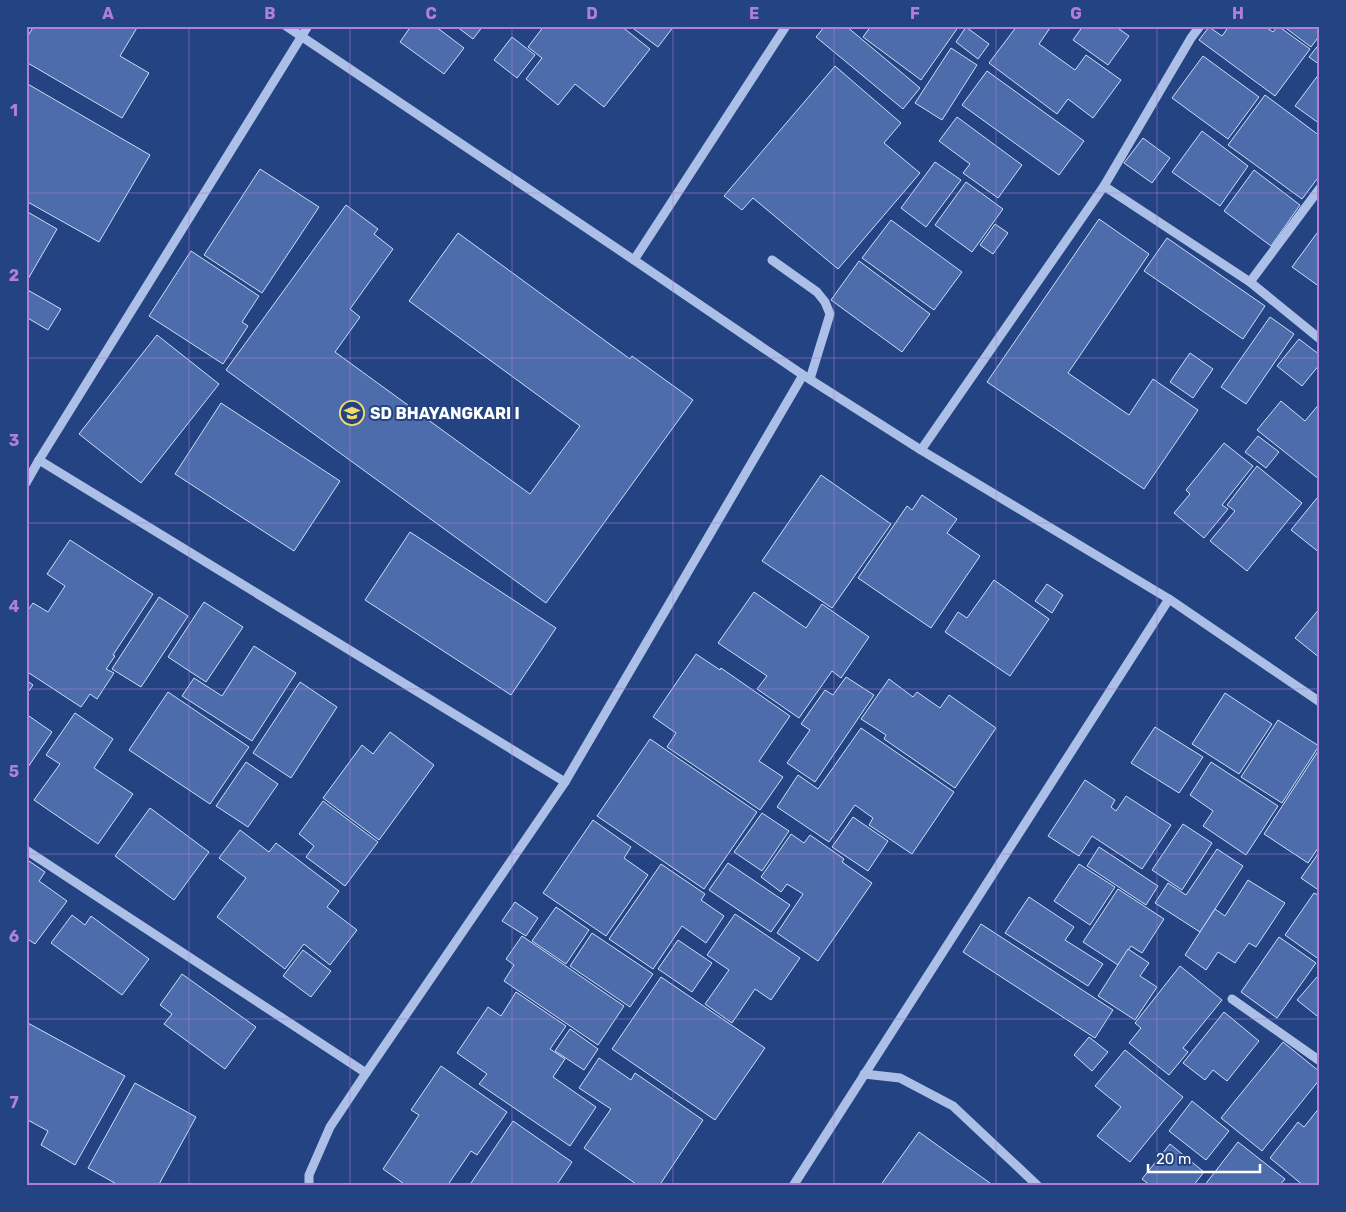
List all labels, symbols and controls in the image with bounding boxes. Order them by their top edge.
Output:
text: A [102,4,114,23]
text: B [264,4,276,23]
text: C [425,4,437,23]
text: D [586,4,598,23]
text: E [749,4,759,23]
text: F [910,4,920,23]
text: G [1070,4,1082,23]
text: H [1232,4,1244,23]
text: 1 [10,101,18,120]
text: 2 [9,266,19,285]
school or university icon: SD BHAYANGKARI I [339,400,365,426]
place label: SD BHAYANGKARI I [370,404,520,423]
text: 3 [9,431,19,450]
text: 4 [9,597,20,616]
text: 5 [9,762,19,781]
text: 6 [9,927,19,946]
text: 7 [9,1093,19,1112]
scale bar [1148,1142,1261,1174]
text: 20 m [1156,1150,1191,1168]

